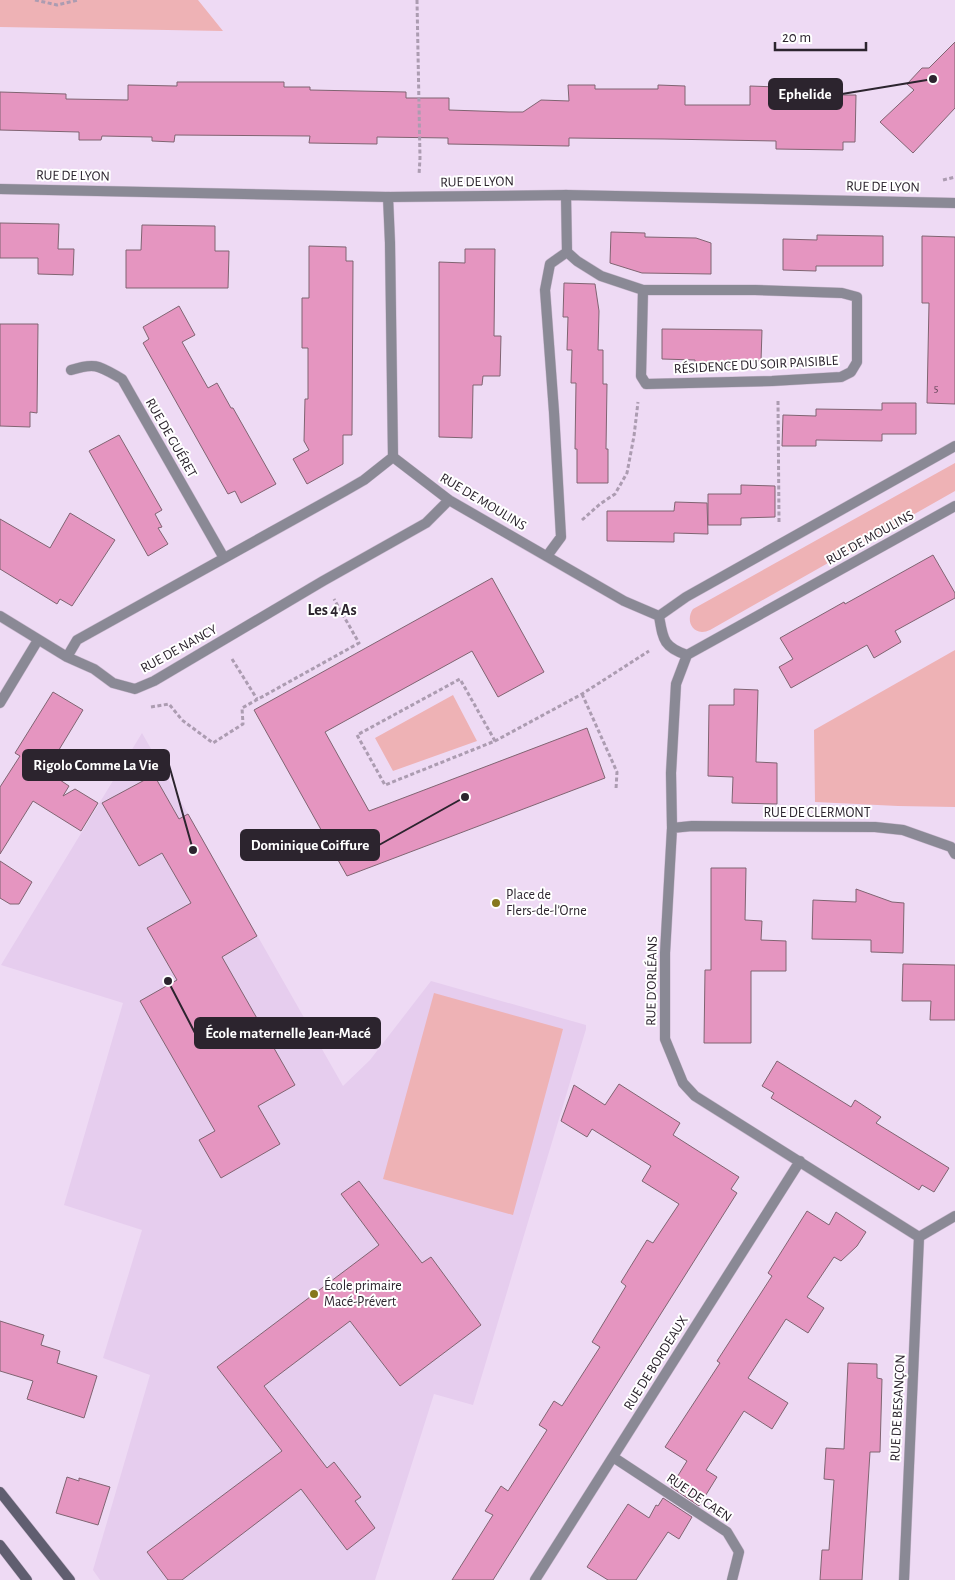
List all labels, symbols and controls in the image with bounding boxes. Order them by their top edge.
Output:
scale bar [775,20,866,52]
text: 20 m [782,30,811,45]
callout: Ephelide [769,79,842,109]
text: Ephelide [778,87,832,102]
street label: RUE DE LYON [36,168,110,184]
street label: RUE DE LYON [440,174,514,190]
street label: RUE DE LYON [846,179,920,195]
street label: RÉSIDENCE DU SOIR PAISIBLE [673,351,839,376]
house number: 5 [934,383,939,394]
street label: RUE DE GUÉRET [143,395,202,480]
street label: RUE DE MOULINS [437,471,529,533]
street label: RUE DE MOULINS [824,508,916,568]
district label: Les 4 As [307,602,357,618]
street label: RUE DE NANCY [138,622,220,676]
callout: Rigolo Comme La Vie [23,750,169,780]
text: Rigolo Comme La Vie [33,758,159,773]
street label: RUE DE CLERMONT [763,806,871,820]
callout: Dominique Coiffure [241,830,379,860]
text: Dominique Coiffure [251,838,369,853]
place label: Place de Flers-de-l’Orne [506,888,587,918]
marker: Place de Flers-de-l’Orne [490,897,502,909]
street label: RUE D'ORLÉANS [641,936,660,1026]
callout: École maternelle Jean-Macé [195,1018,380,1048]
text: École maternelle Jean-Macé [205,1024,371,1041]
place label: École primaire Macé-Prévert [324,1276,402,1309]
marker: École primaire Macé-Prévert [308,1288,320,1300]
street label: RUE DE BORDEAUX [621,1313,691,1413]
street label: RUE DE BESANÇON [888,1354,908,1462]
street label: RUE DE CAEN [664,1471,734,1525]

